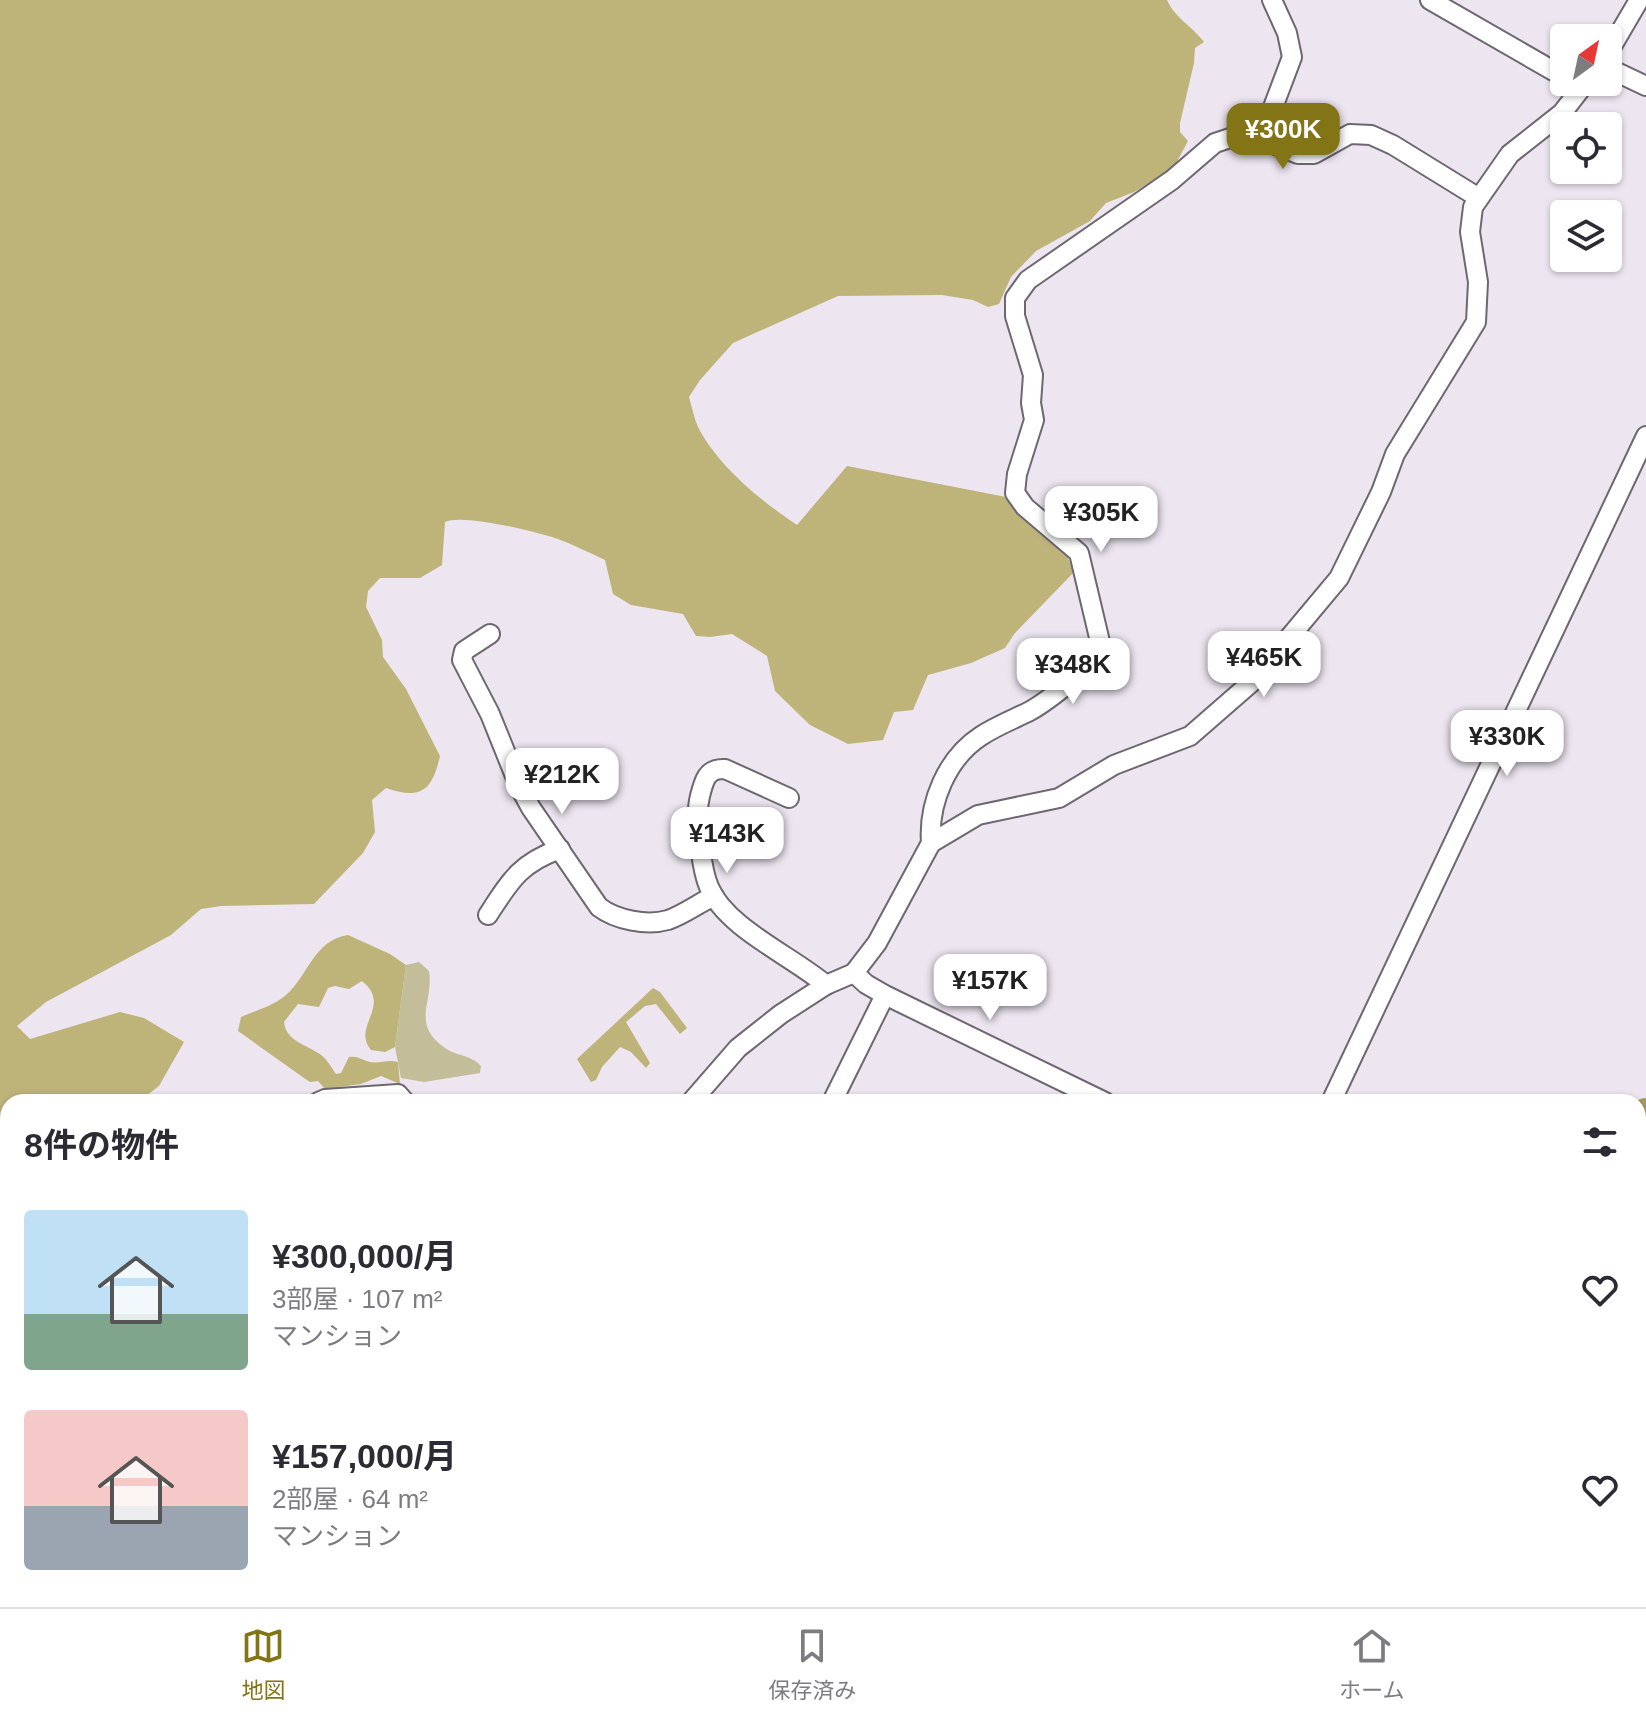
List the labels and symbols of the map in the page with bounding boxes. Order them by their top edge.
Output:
north arrow [1550,24,1622,96]
pin: ¥300K [1227,103,1339,171]
pin: ¥305K [1045,486,1157,554]
pin: ¥465K [1208,631,1320,699]
pin: ¥348K [1017,638,1129,706]
pin: ¥330K [1451,710,1563,778]
pin: ¥212K [506,748,618,816]
pin: ¥143K [671,807,783,875]
pin: ¥157K [934,954,1046,1022]

